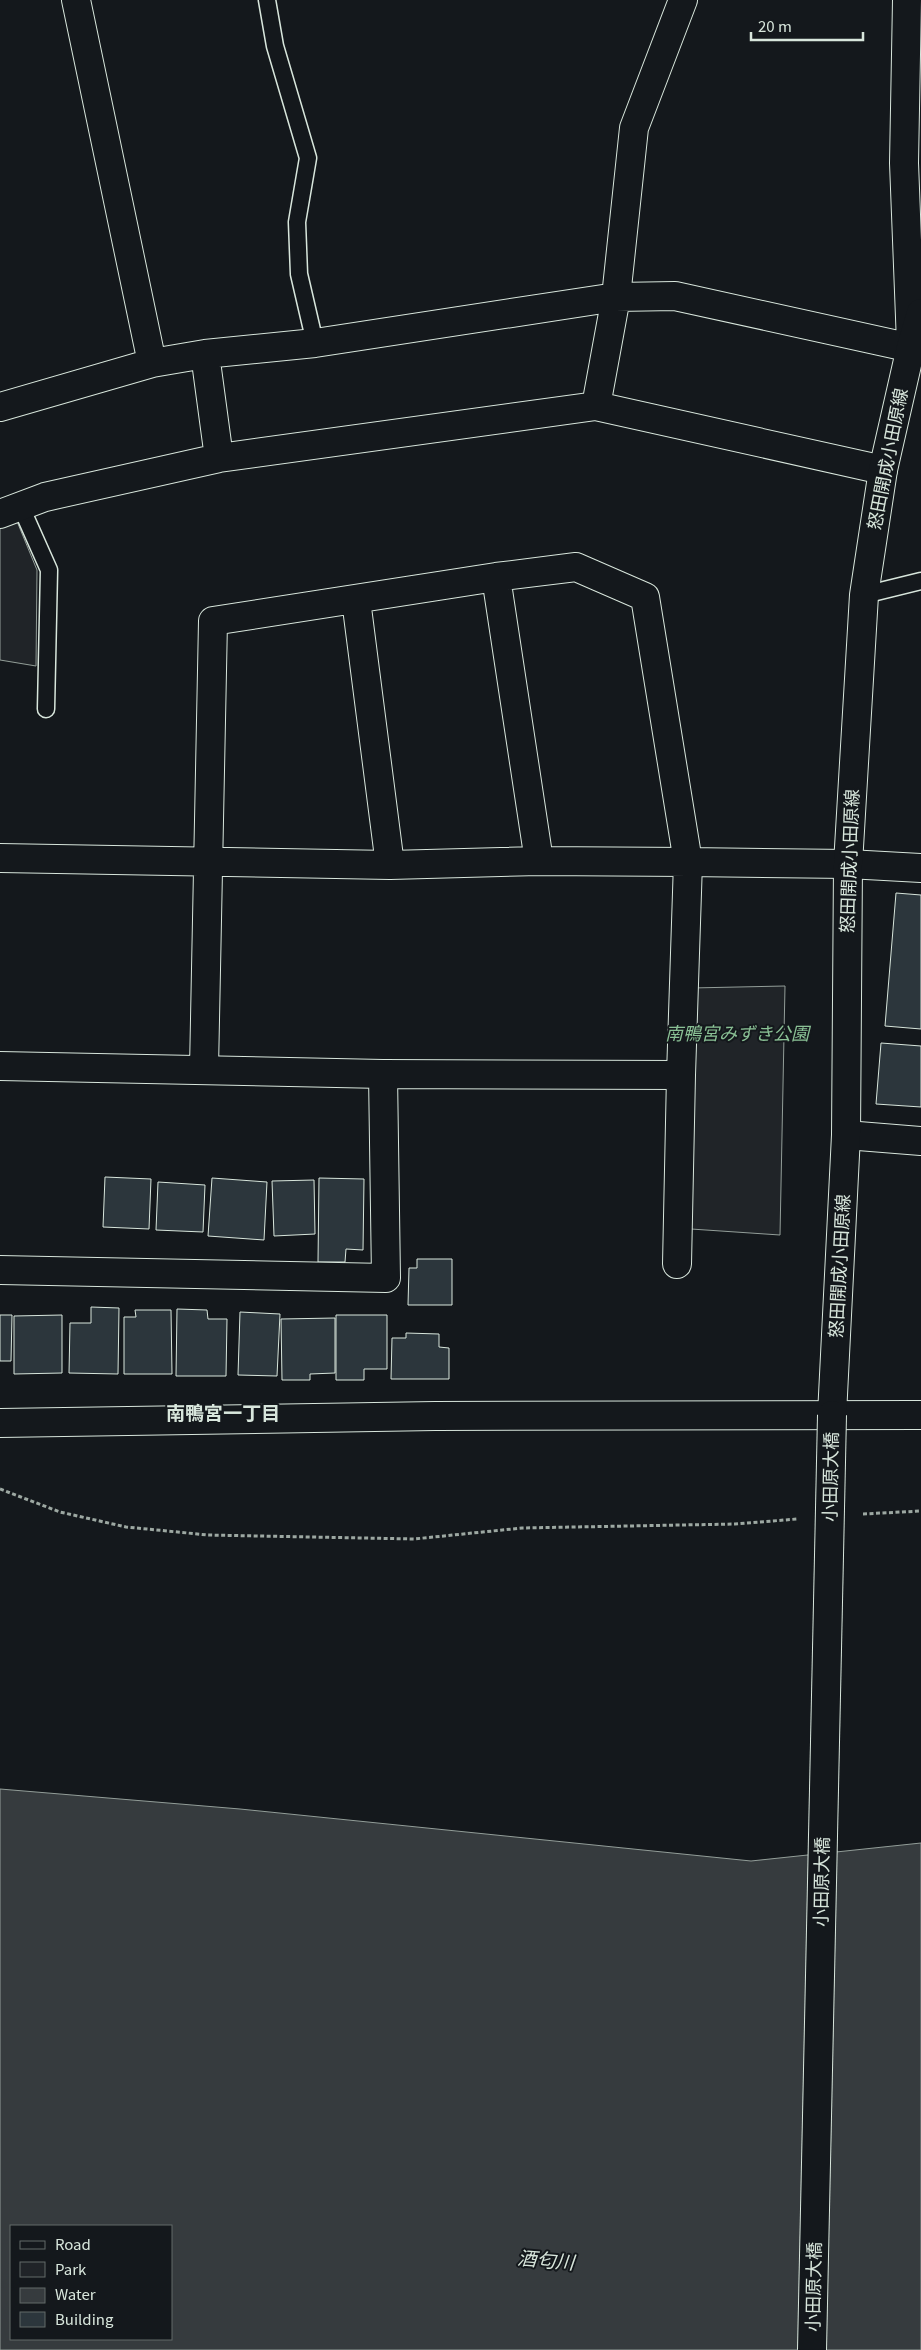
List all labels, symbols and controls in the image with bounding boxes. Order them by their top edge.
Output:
scale bar [751,10,864,42]
text: 20 m [758,15,792,36]
street label: 怒田開成小田原線 [860,385,913,532]
street label: 怒田開成小田原線 [832,789,864,933]
park label: 南鴨宮みずき公園 [665,1019,812,1045]
street label: 怒田開成小田原線 [821,1193,855,1338]
district label: 南鴨宮一丁目 [166,1398,280,1425]
street label: 小田原大橋 [815,1432,843,1522]
street label: 小田原大橋 [806,1837,834,1927]
legend [10,2225,172,2340]
text: Road [55,2233,91,2254]
street label: 小田原大橋 [798,2242,826,2332]
water label: 酒匂川 [517,2243,578,2275]
text: Park [55,2258,87,2279]
text: Water [55,2283,96,2304]
text: Building [55,2308,114,2329]

